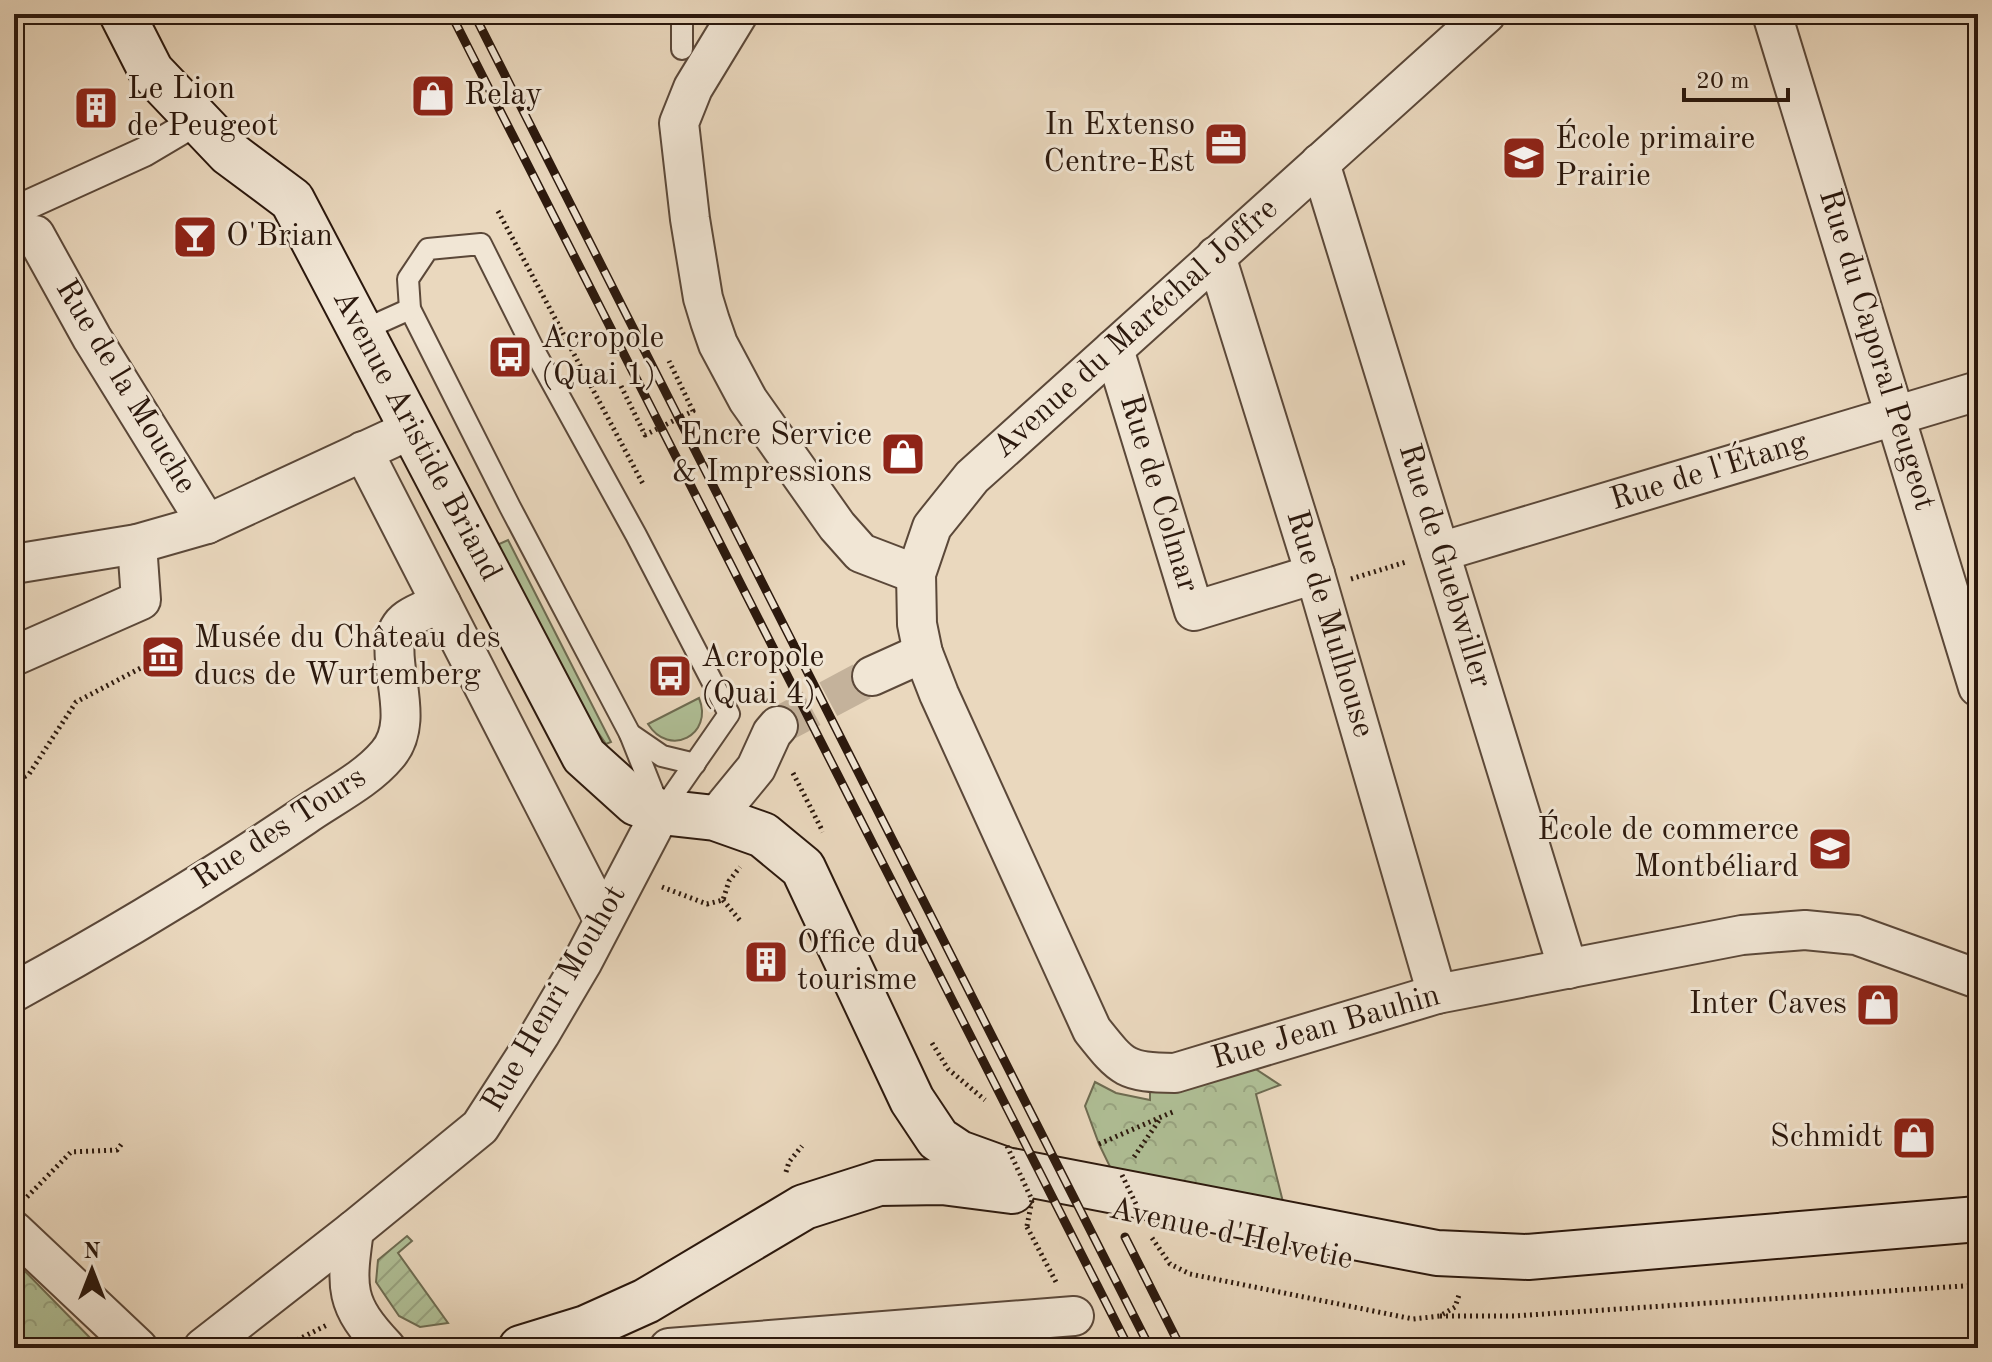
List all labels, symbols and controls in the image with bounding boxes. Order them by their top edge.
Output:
scale bar [1684,52,1788,102]
text: 20 m [1696,70,1750,94]
shop icon: Relay [409,72,457,120]
place label: Le Lion de Peugeot [127,74,278,143]
place label: Relay [464,80,543,112]
building icon: Le Lion de Peugeot [72,84,120,132]
place label: In Extenso Centre-Est [1044,110,1195,179]
place label: École primaire Prairie [1555,118,1755,193]
office icon: In Extenso Centre-Est [1202,120,1250,168]
school or university icon: École primaire Prairie [1500,134,1548,182]
street label: Rue du Caporal Peugeot [1812,186,1940,514]
street label: Avenue du Maréchal Joffre [988,193,1284,465]
bar icon: O'Brian [171,213,219,261]
place label: O'Brian [226,221,333,253]
street label: Rue de la Mouche [49,274,201,500]
street label: Avenue Aristide Briand [326,285,506,587]
place label: Acropole (Quai 1) [541,323,664,392]
bus stop icon: Acropole (Quai 1) [486,333,534,381]
street label: Rue de Colmar [1113,392,1203,596]
place label: Encre Service & Impressions [672,420,872,489]
street label: Rue de l'Étang [1605,421,1811,517]
shop icon: Encre Service & Impressions [879,430,927,478]
street label: Rue de Guebwiller [1392,440,1496,692]
street label: Rue de Mulhouse [1279,507,1379,741]
place label: Musée du Château des ducs de Wurtemberg [194,623,501,692]
museum icon: Musée du Château des ducs de Wurtemberg [139,633,187,681]
place label: Acropole (Quai 4) [701,642,824,711]
bus stop icon: Acropole (Quai 4) [646,652,694,700]
street label: Rue des Tours [188,762,372,896]
place label: École de commerce Montbéliard [1537,809,1799,884]
school or university icon: École de commerce Montbéliard [1806,825,1854,873]
street label: Rue Henri Mouhot [477,880,633,1118]
place label: Office du tourisme [797,928,918,997]
building icon: Office du tourisme [742,938,790,986]
street label: Rue Jean Bauhin [1208,980,1444,1076]
shop icon: Inter Caves [1854,981,1902,1029]
place label: Inter Caves [1689,989,1847,1021]
shop icon: Schmidt [1890,1114,1938,1162]
place label: Schmidt [1770,1122,1883,1154]
street label: Avenue d'Helvetie [1106,1194,1356,1276]
north arrow [52,1230,132,1310]
text: N [84,1241,101,1263]

